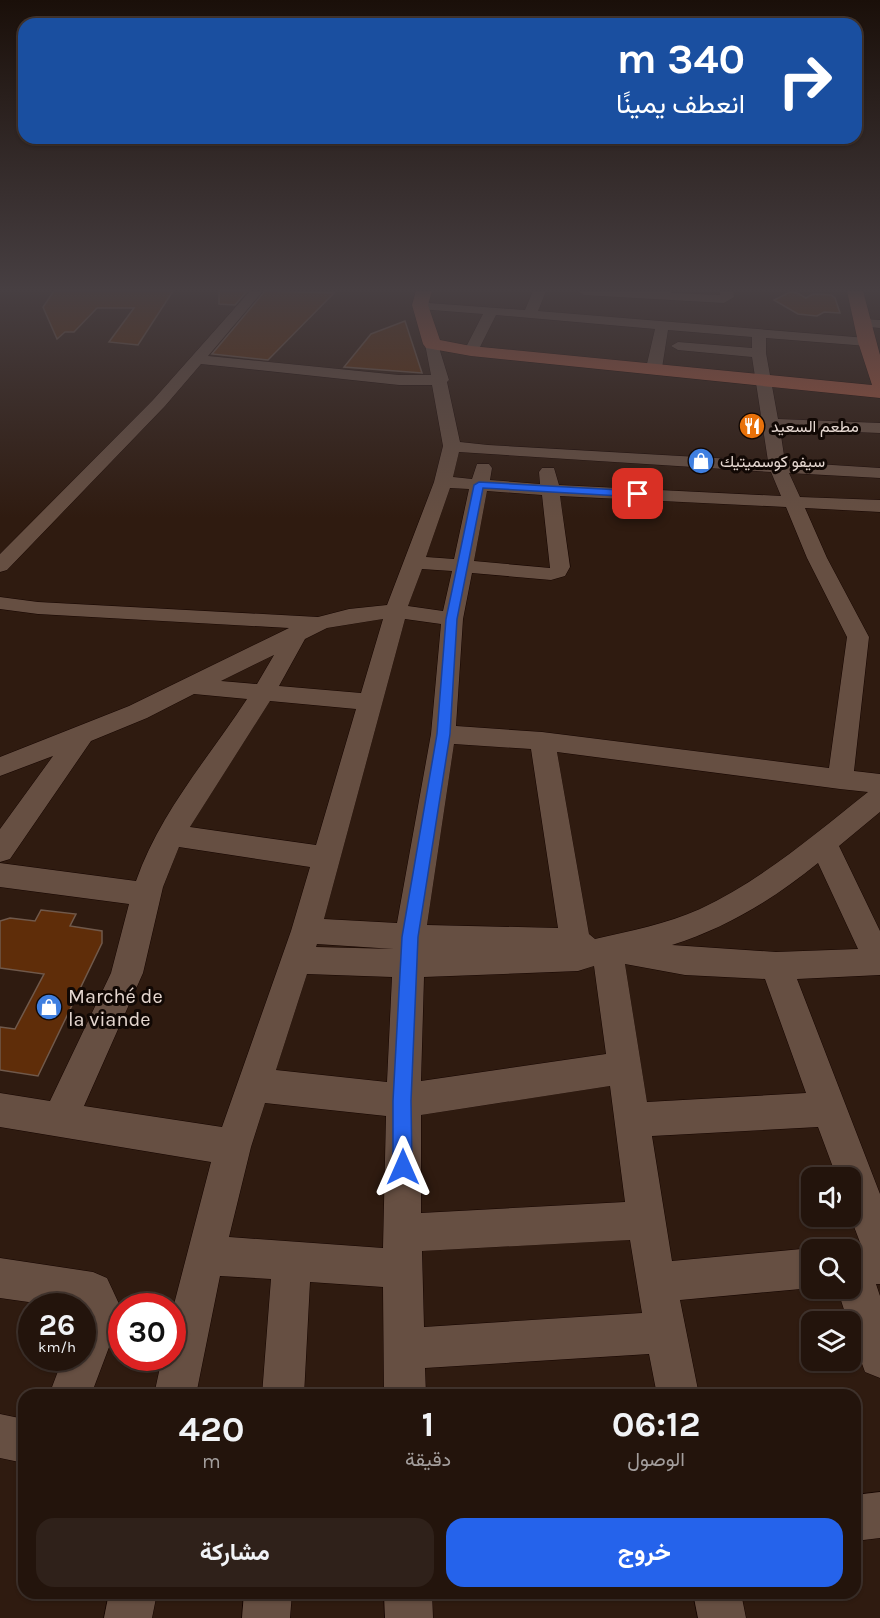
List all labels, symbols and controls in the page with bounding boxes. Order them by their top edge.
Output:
text: 340 m [617,34,745,84]
icon: right [766,42,844,120]
text: انعطف يمينًا [616,88,745,120]
restaurant icon: مطعم السعيد [737,411,767,441]
place label: مطعم السعيد [771,417,859,437]
shop icon: سيفو كوسميتيك [686,446,716,476]
place label: سيفو كوسميتيك [720,452,825,472]
pin [612,468,663,519]
icon: arrive [621,477,654,510]
place label: Marché de la viande [68,985,163,1031]
shop icon: Marché de la viande [34,992,64,1022]
position arrow [371,1135,435,1199]
map controls [801,1167,861,1371]
button: sound [801,1167,861,1227]
button: search [801,1239,861,1299]
speed limit sign: 30 [108,1293,186,1371]
text: 26 [39,1307,75,1343]
button: layers [801,1311,861,1371]
text: km/h [38,1338,76,1356]
text: 1 [422,1403,434,1445]
text: 06:12 [612,1403,701,1445]
text: 420 [178,1408,244,1450]
text: دقيقة [405,1448,451,1471]
text: الوصول [627,1448,685,1471]
text: m [202,1450,221,1473]
button: مشاركة [36,1518,434,1587]
button: خروج [446,1518,843,1587]

